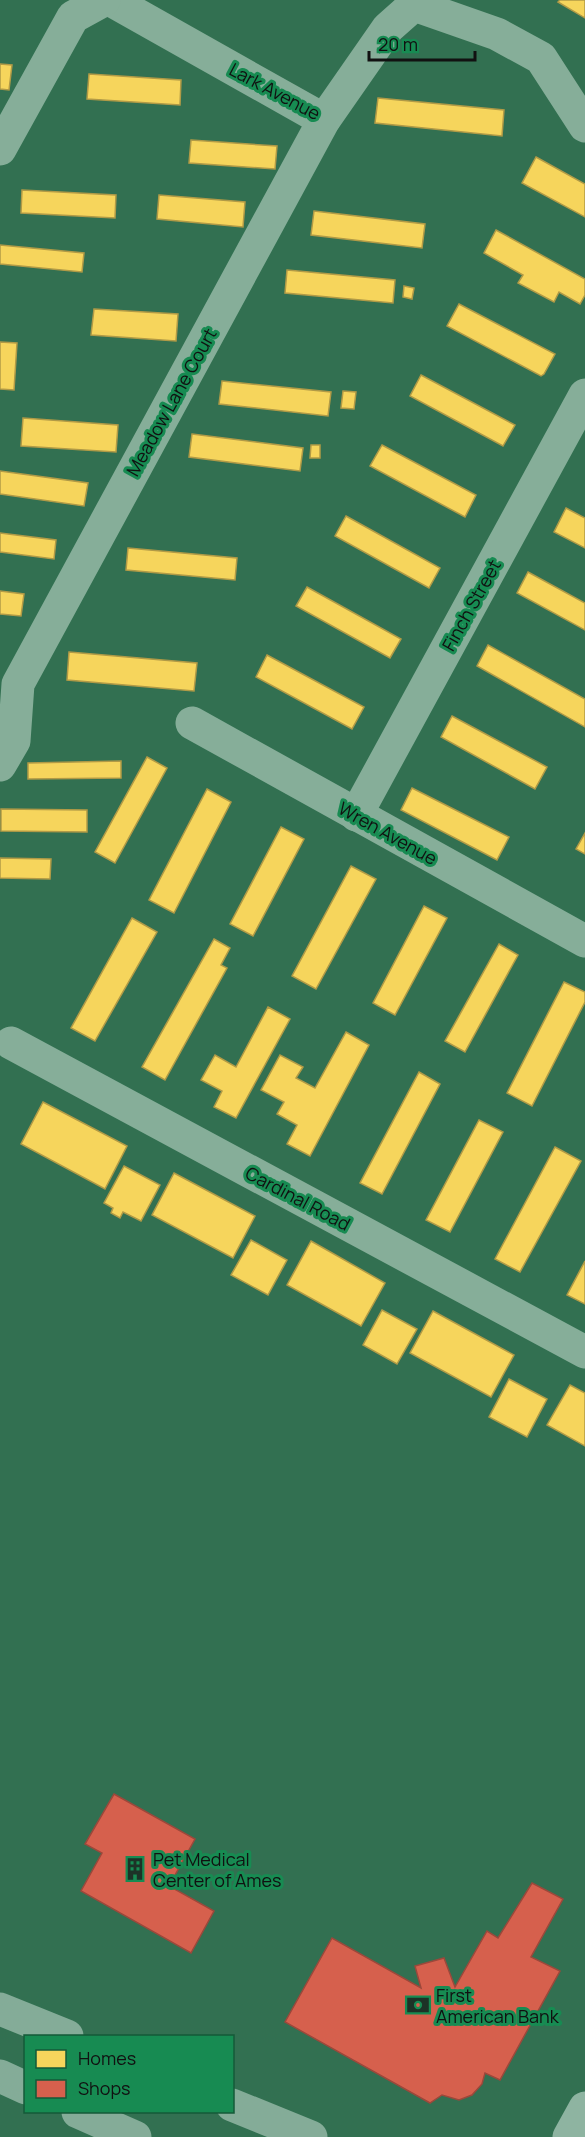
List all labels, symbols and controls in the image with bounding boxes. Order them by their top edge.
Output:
scale bar [369,24,476,62]
text: 20 m [378,32,418,56]
street label: Lark Avenue [225,57,325,125]
street label: Meadow Lane Court [120,324,222,480]
street label: Finch Street [436,555,506,655]
street label: Wren Avenue [334,796,442,870]
street label: Cardinal Road [242,1160,354,1236]
place label: Pet Medical Center of Ames [153,1847,282,1892]
building icon: Pet Medical Center of Ames [122,1856,148,1882]
place label: First American Bank [436,1983,560,2028]
bank icon: First American Bank [405,1992,431,2018]
legend [24,2035,234,2113]
text: Homes [78,2046,136,2070]
text: Shops [78,2076,130,2100]

